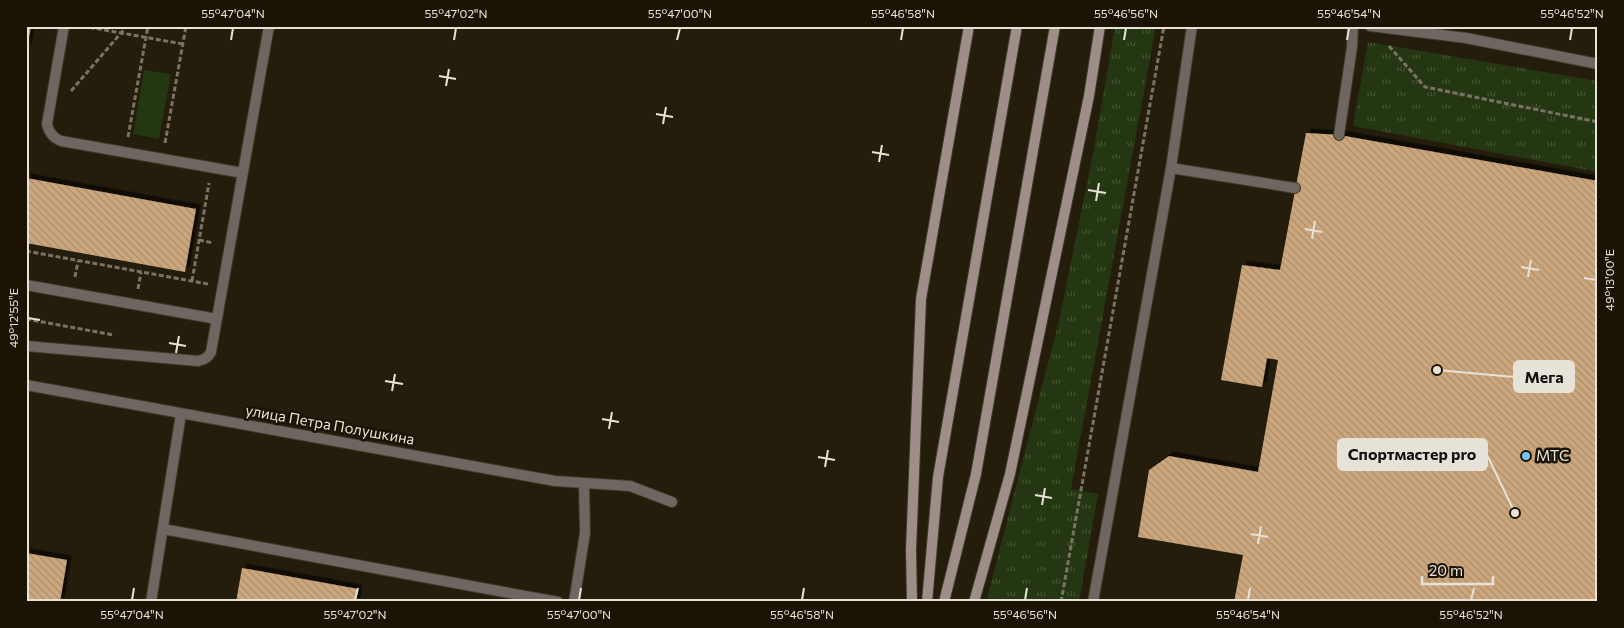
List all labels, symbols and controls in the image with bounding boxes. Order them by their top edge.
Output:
text: 55°47'04"N [201,6,265,20]
text: 55°47'02"N [424,6,488,20]
text: 55°47'00"N [648,6,712,20]
text: 55°46'58"N [871,6,935,20]
text: 55°46'56"N [1094,6,1158,20]
text: 55°46'54"N [1317,6,1381,20]
text: 55°46'52"N [1540,6,1604,20]
text: 49°13'00"E [1602,249,1616,311]
text: 49°12'55"E [6,288,20,348]
callout: Мега [1514,361,1574,392]
text: Мега [1524,367,1564,386]
street label: улица Петра Полушкина [244,400,416,448]
callout: Спортмастер pro [1338,439,1487,470]
text: Спортмастер pro [1348,444,1477,463]
place label: МТС [1536,446,1569,464]
marker: МТС [1520,450,1532,462]
scale bar [1422,553,1493,585]
text: 20 m [1429,561,1463,579]
text: 55°47'04"N [100,607,164,621]
text: 55°47'02"N [323,607,387,621]
text: 55°47'00"N [547,607,611,621]
text: 55°46'58"N [770,607,834,621]
text: 55°46'56"N [993,607,1057,621]
text: 55°46'54"N [1216,607,1280,621]
text: 55°46'52"N [1439,607,1503,621]

